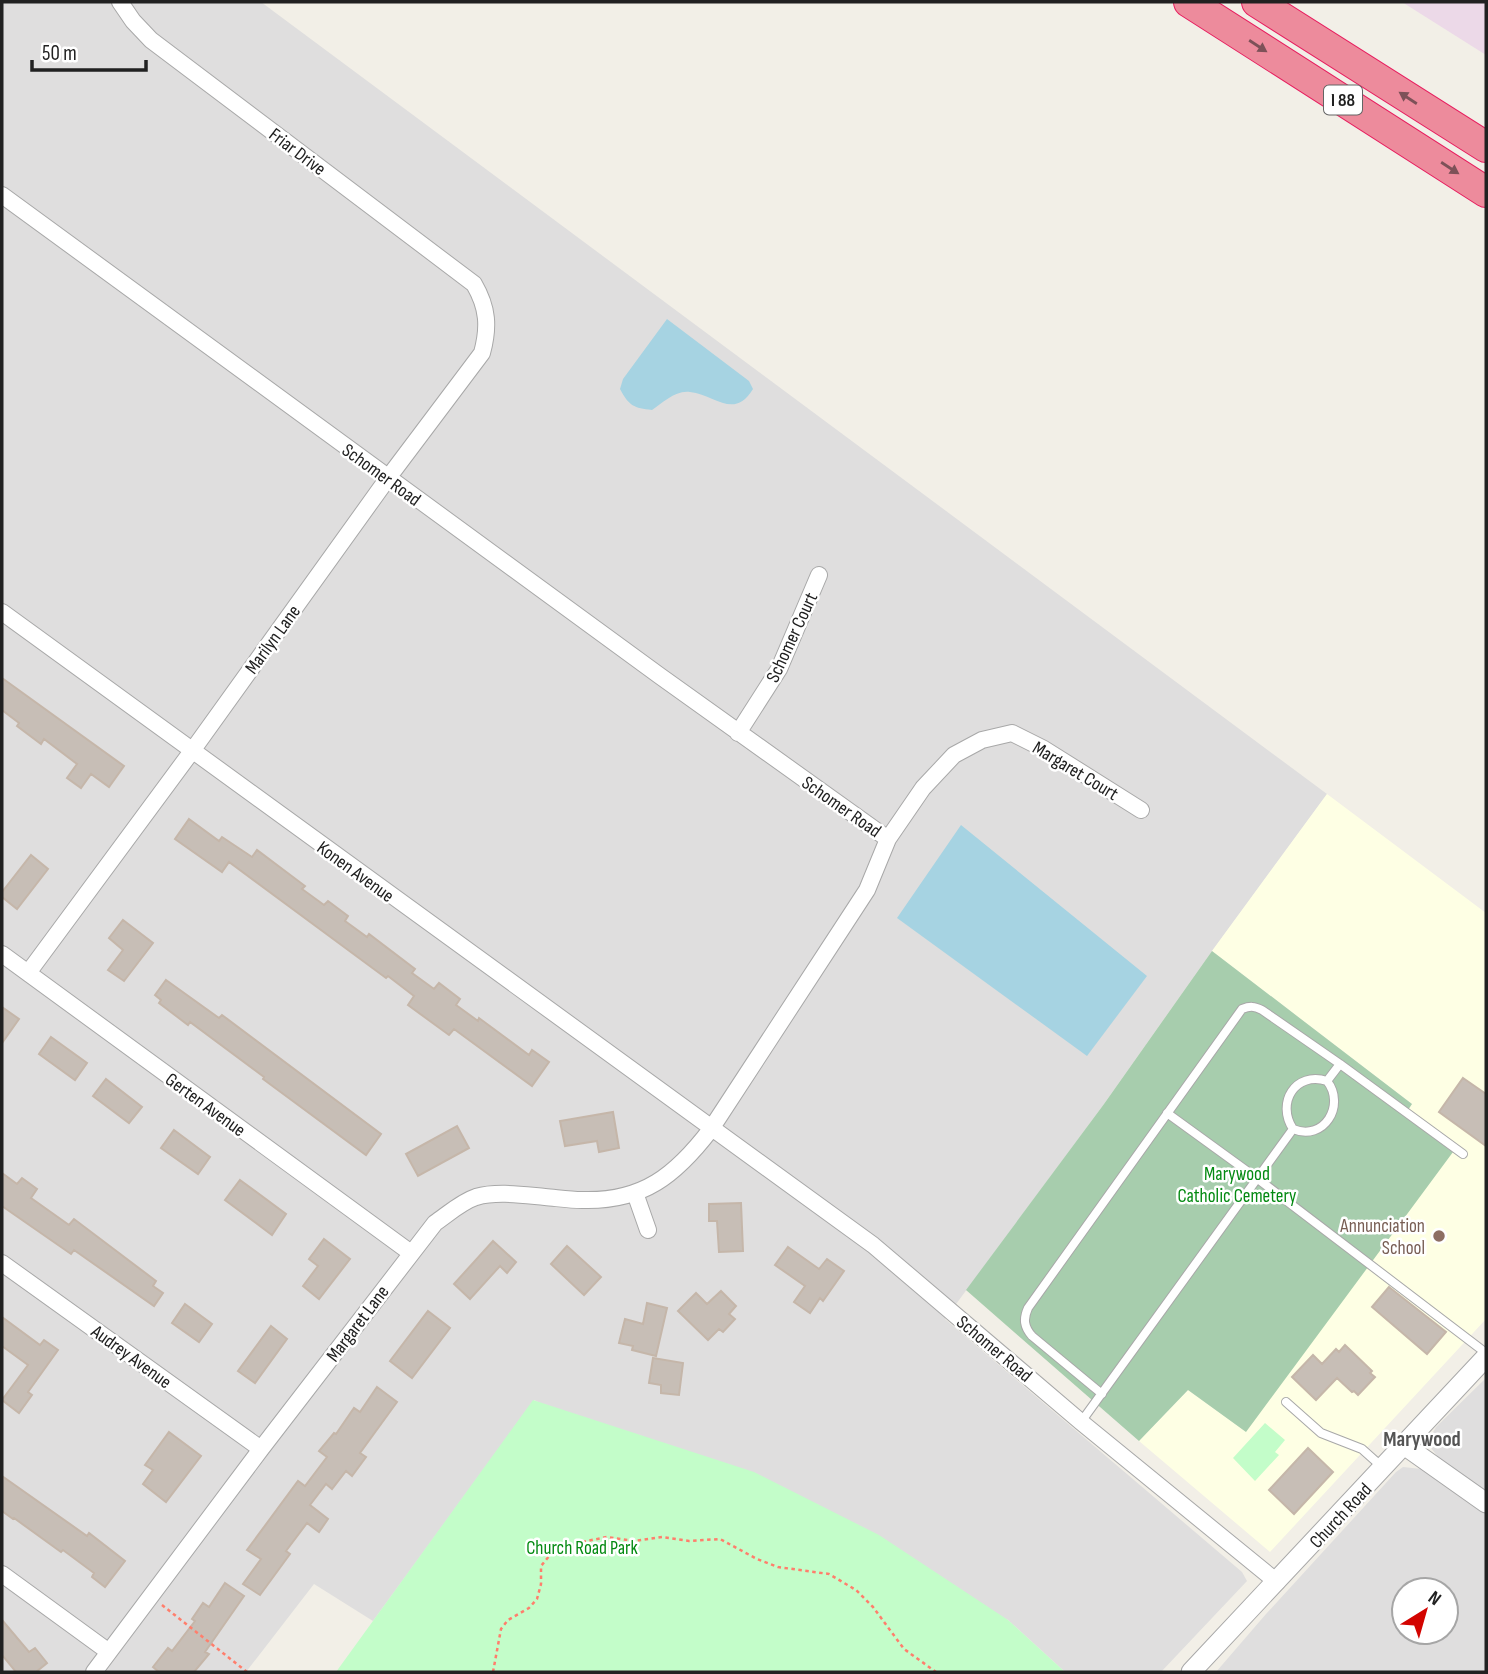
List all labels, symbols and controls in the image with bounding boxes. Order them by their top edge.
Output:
scale bar [32,28,145,72]
one-way arrow [1248,39,1268,52]
text: 50 m [42,41,77,66]
road number: I 88 [1324,86,1362,114]
one-way arrow [1398,92,1417,105]
street label: Friar Drive [264,123,330,181]
one-way arrow [1440,162,1459,175]
street label: Schomer Road [337,439,425,511]
street label: Schomer Court [762,589,823,686]
street label: Marilyn Lane [240,601,306,679]
street label: Margaret Court [1028,737,1123,806]
street label: Schomer Road [797,772,885,843]
street label: Konen Avenue [312,837,398,908]
street label: Gerten Avenue [160,1068,250,1142]
park label: Marywood Catholic Cemetery [1178,1163,1297,1208]
place label: Annunciation School [1339,1215,1425,1260]
marker: Annunciation School [1431,1228,1447,1244]
street label: Margaret Lane [322,1281,394,1367]
street label: Schomer Road [952,1311,1037,1387]
street label: Audrey Avenue [86,1320,176,1394]
district label: Marywood [1383,1427,1461,1452]
street label: Church Road [1305,1479,1377,1553]
park label: Church Road Park [526,1537,639,1560]
north arrow [1390,1576,1460,1646]
text: N [1423,1586,1445,1611]

